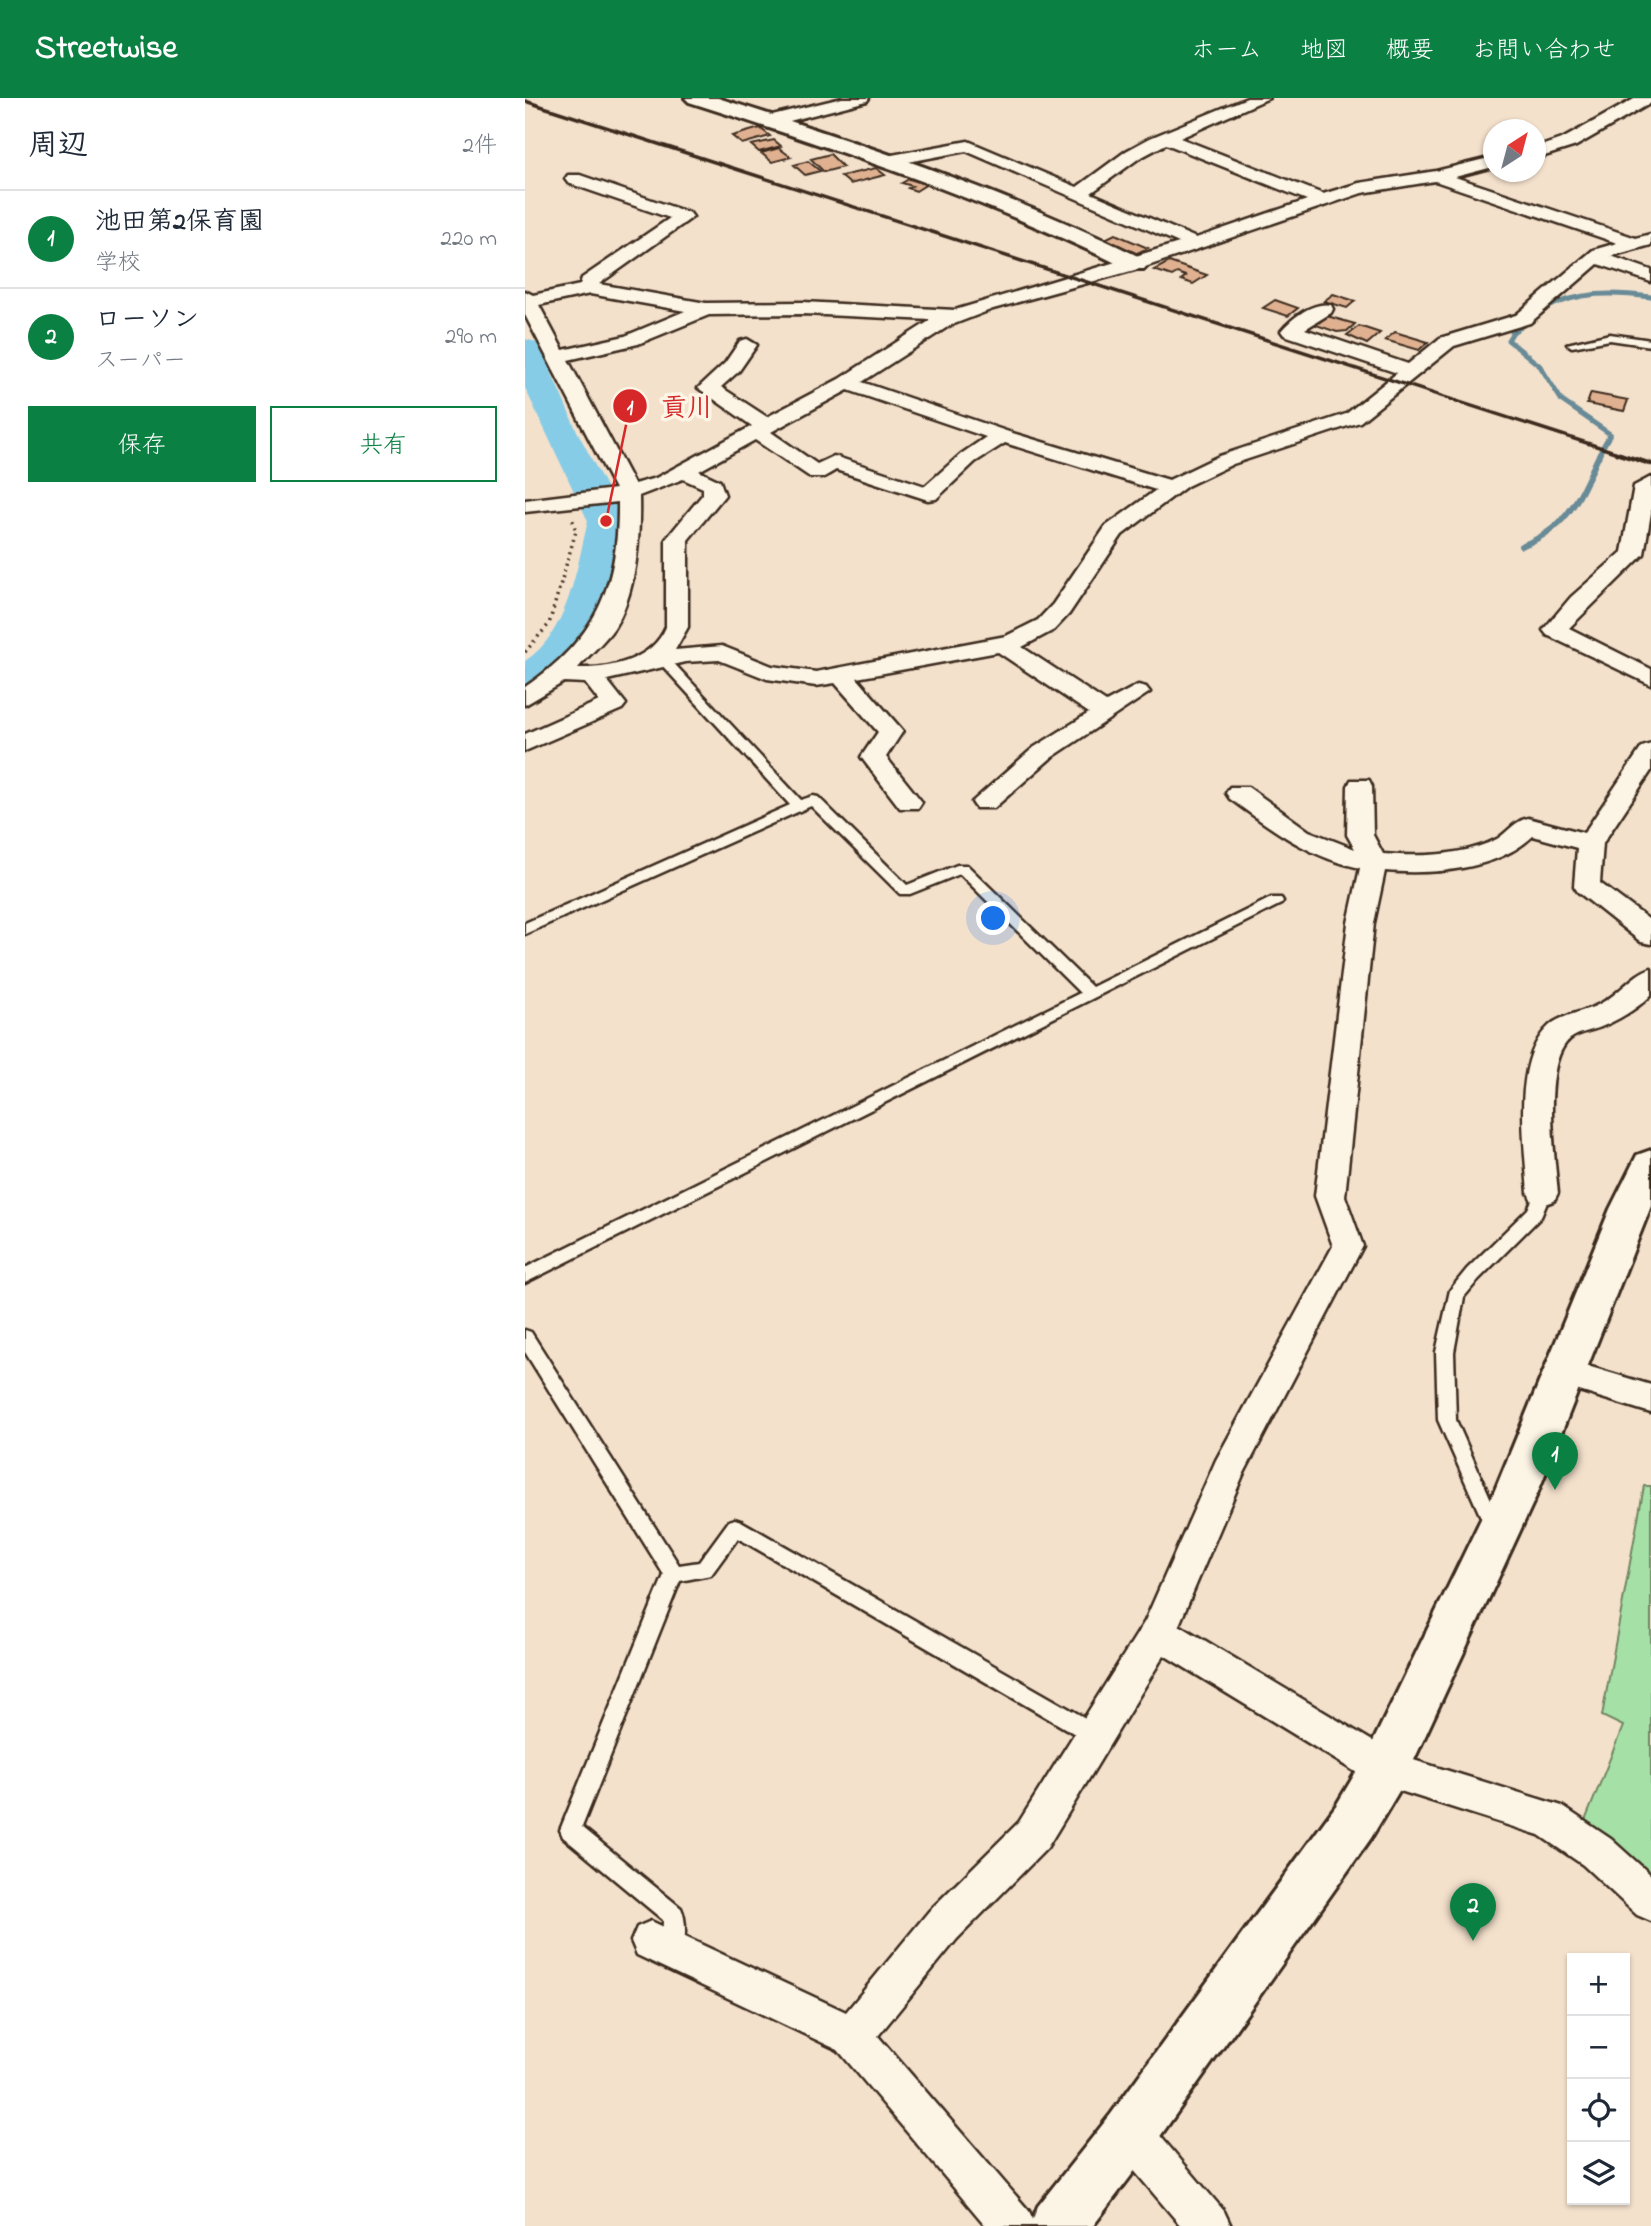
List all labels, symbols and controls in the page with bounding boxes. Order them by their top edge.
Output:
text: Streetwise [35,25,177,73]
text: ホーム [1191,34,1262,69]
text: 地図 [1300,34,1348,69]
text: 概要 [1386,34,1434,69]
text: お問い合わせ [1472,34,1616,69]
north arrow [1483,119,1546,182]
text: 周辺 [28,125,88,169]
text: 2件 [463,130,497,163]
text: 池田第2保育園 [95,204,264,242]
text: 1 [47,223,55,256]
text: 220 m [441,223,497,256]
text: 学校 [95,247,141,280]
text: ローソン [95,302,199,340]
text: 2 [45,321,57,354]
text: 290 m [445,321,497,354]
text: スーパー [95,345,186,378]
callout: 貢川 [612,383,727,430]
text: 貢川 [661,391,713,429]
text: 1 [627,394,634,424]
button: 保存 [28,406,256,482]
button: 共有 [270,406,497,482]
your location [976,901,1010,935]
pin: 1 [1532,1432,1578,1490]
pin: 2 [1450,1883,1496,1941]
map controls [1567,1953,1630,2205]
button: + [1567,1953,1630,2016]
button: − [1567,2016,1630,2079]
button: locate [1567,2079,1630,2142]
button: layers [1567,2142,1630,2205]

